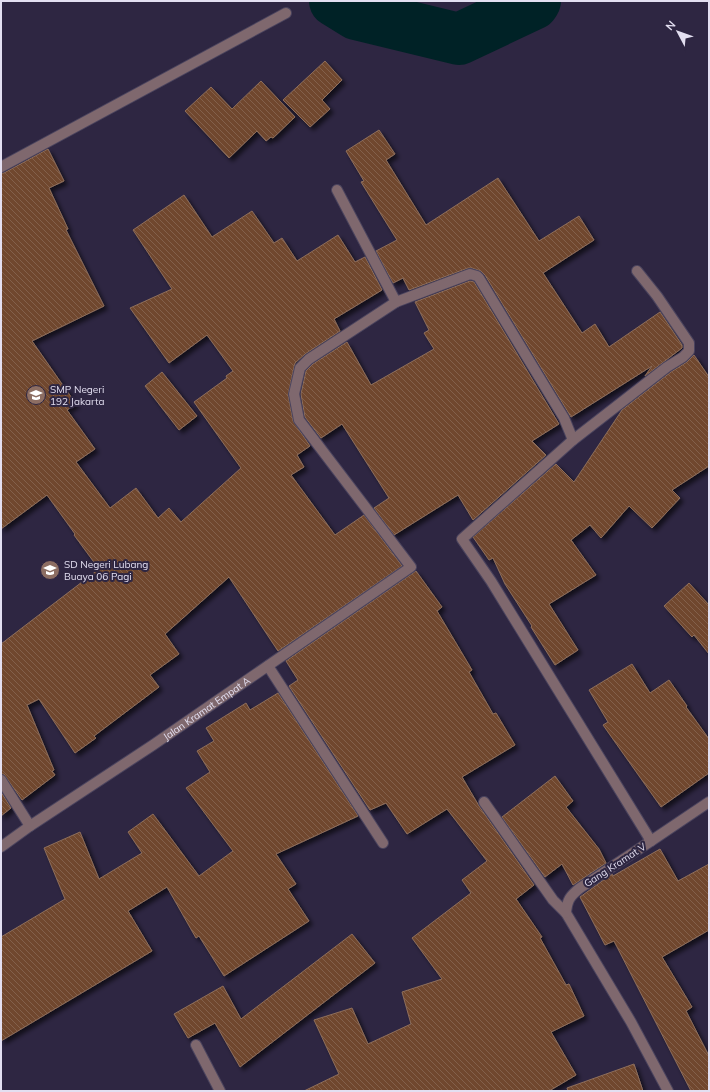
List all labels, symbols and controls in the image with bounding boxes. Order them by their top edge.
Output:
north arrow [658,12,698,52]
text: N [662,18,678,33]
place label: SMP Negeri 192 Jakarta [50,383,104,408]
school or university icon: SMP Negeri 192 Jakarta [25,384,47,406]
place label: SD Negeri Lubang Buaya 06 Pagi [64,558,148,583]
school or university icon: SD Negeri Lubang Buaya 06 Pagi [39,559,61,581]
street label: Jalan Kramat Empat A [160,673,253,743]
street label: Gang Kramat V [581,840,649,890]

